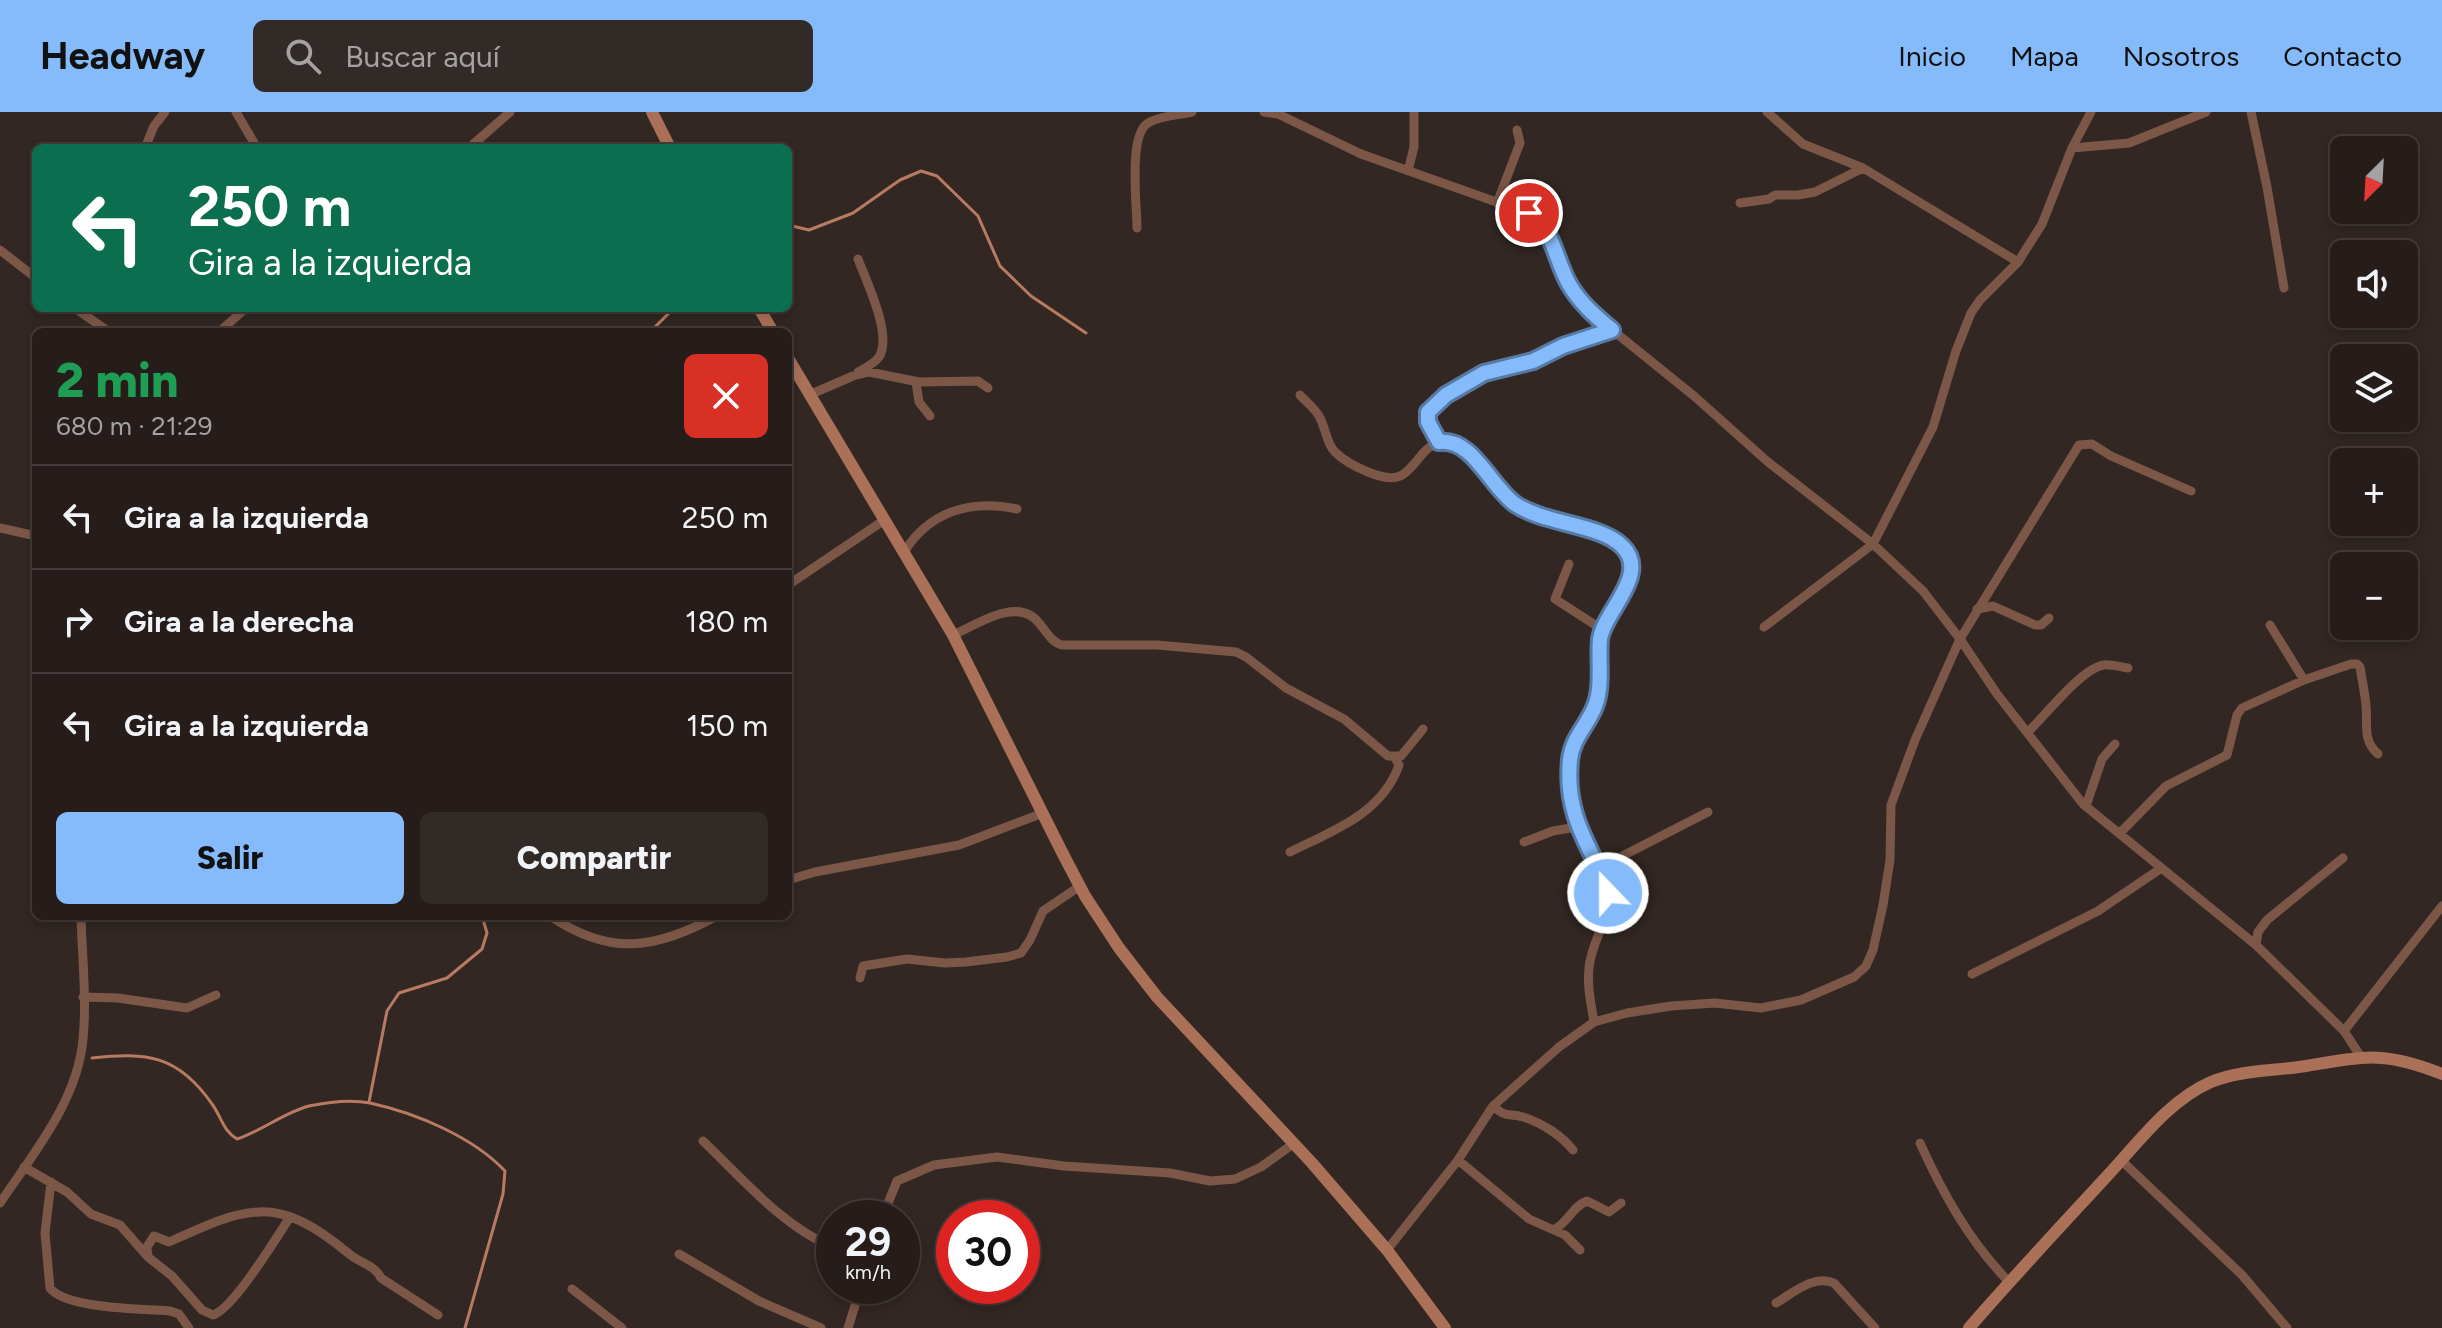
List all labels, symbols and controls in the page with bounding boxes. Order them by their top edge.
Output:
search box [253,20,813,92]
text: Headway [40,33,205,79]
icon: search [281,34,325,78]
text: Buscar aquí [345,38,500,75]
text: Inicio [1898,39,1966,73]
text: Mapa [2010,39,2079,73]
text: Nosotros [2123,39,2239,73]
text: Contacto [2283,39,2402,73]
north arrow [2330,136,2418,224]
map controls [2330,136,2418,640]
text: 250 m [188,173,351,240]
icon: left [56,176,160,280]
pin [1495,179,1563,247]
icon: arrive [1507,191,1551,235]
button: sound [2330,240,2418,328]
text: Gira a la izquierda [188,241,472,284]
button: layers [2330,344,2418,432]
text: 2 min [56,351,179,409]
button: close [684,354,768,438]
text: 680 m · 21:29 [56,410,212,442]
button: + [2330,448,2418,536]
icon: left [56,495,100,539]
text: Gira a la izquierda [124,499,369,536]
text: 250 m [682,499,768,536]
button: − [2330,552,2418,640]
icon: right [56,599,100,643]
text: Gira a la derecha [124,603,354,640]
text: 180 m [685,603,768,640]
icon: left [56,703,100,747]
text: Gira a la izquierda [124,707,369,744]
text: 150 m [686,707,768,744]
button: Salir [56,812,404,904]
button: Compartir [420,812,768,904]
position arrow [1566,851,1650,935]
speed limit sign: 30 [936,1200,1040,1304]
text: 29 [845,1218,891,1266]
text: km/h [845,1260,891,1284]

